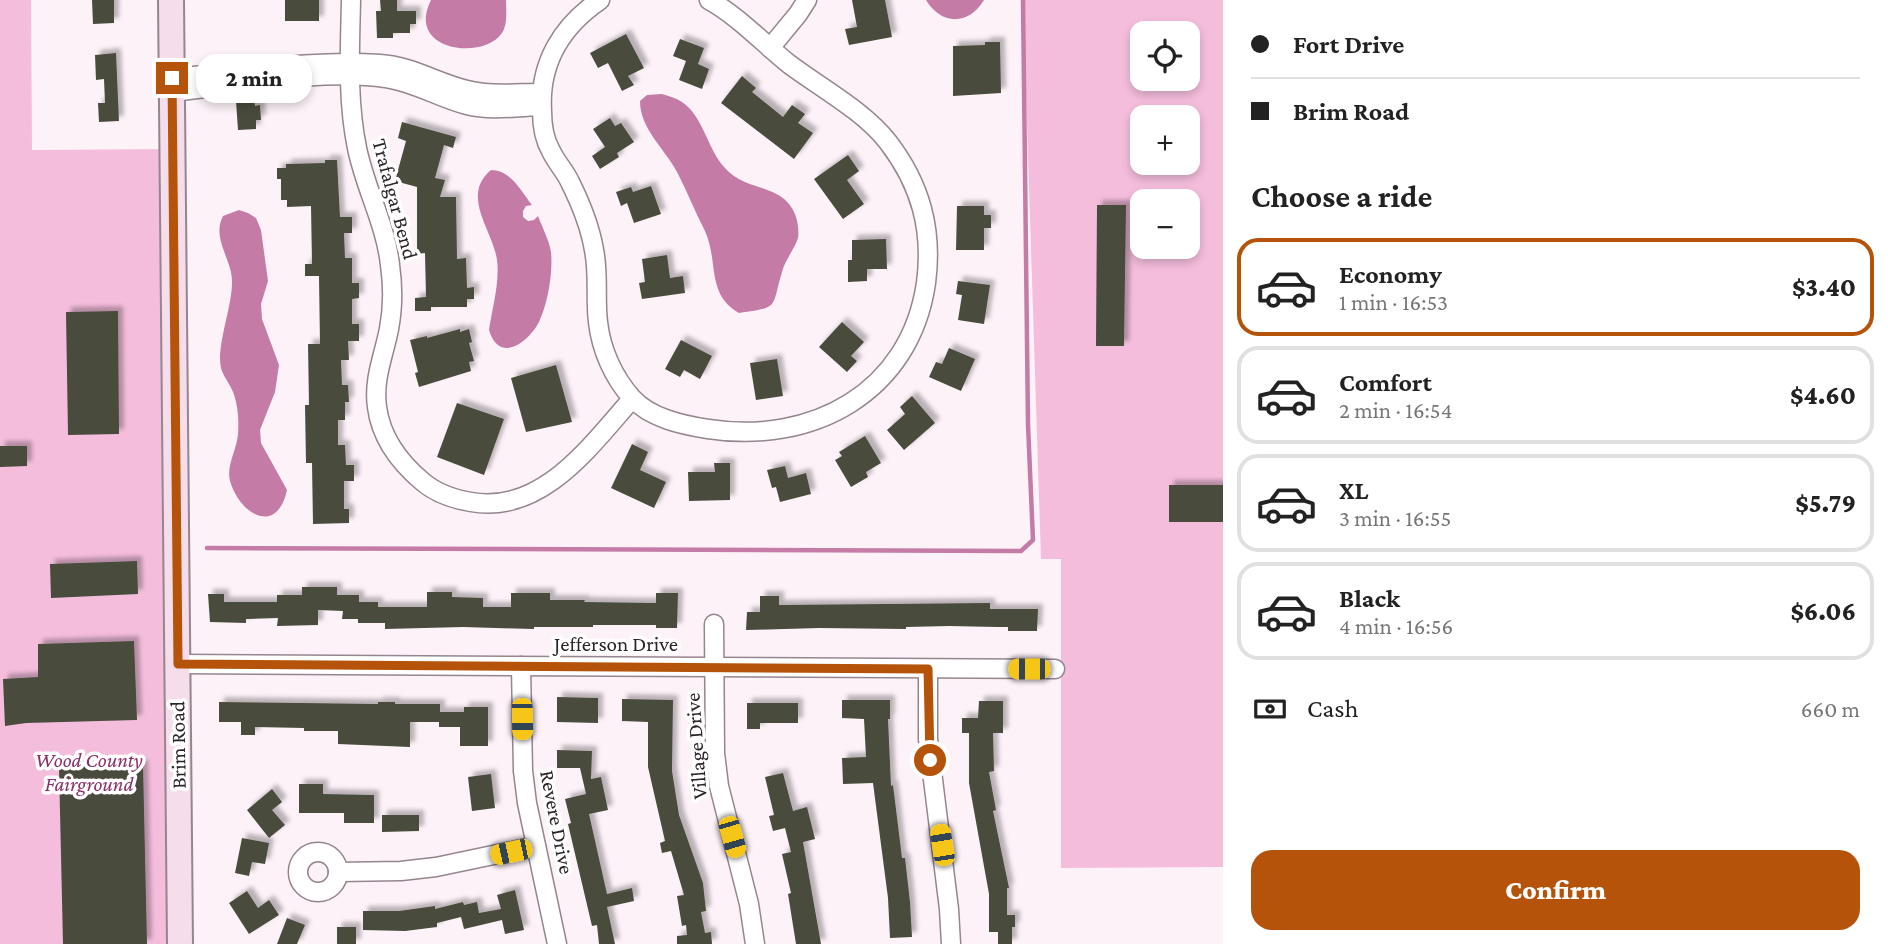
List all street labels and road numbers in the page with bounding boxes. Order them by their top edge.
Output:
street label: Trafalgar Bend [367,136,423,262]
street label: Jefferson Drive [552,632,678,656]
street label: Village Drive [680,692,712,800]
street label: Brim Road [165,701,191,789]
street label: Revere Drive [535,768,579,876]

